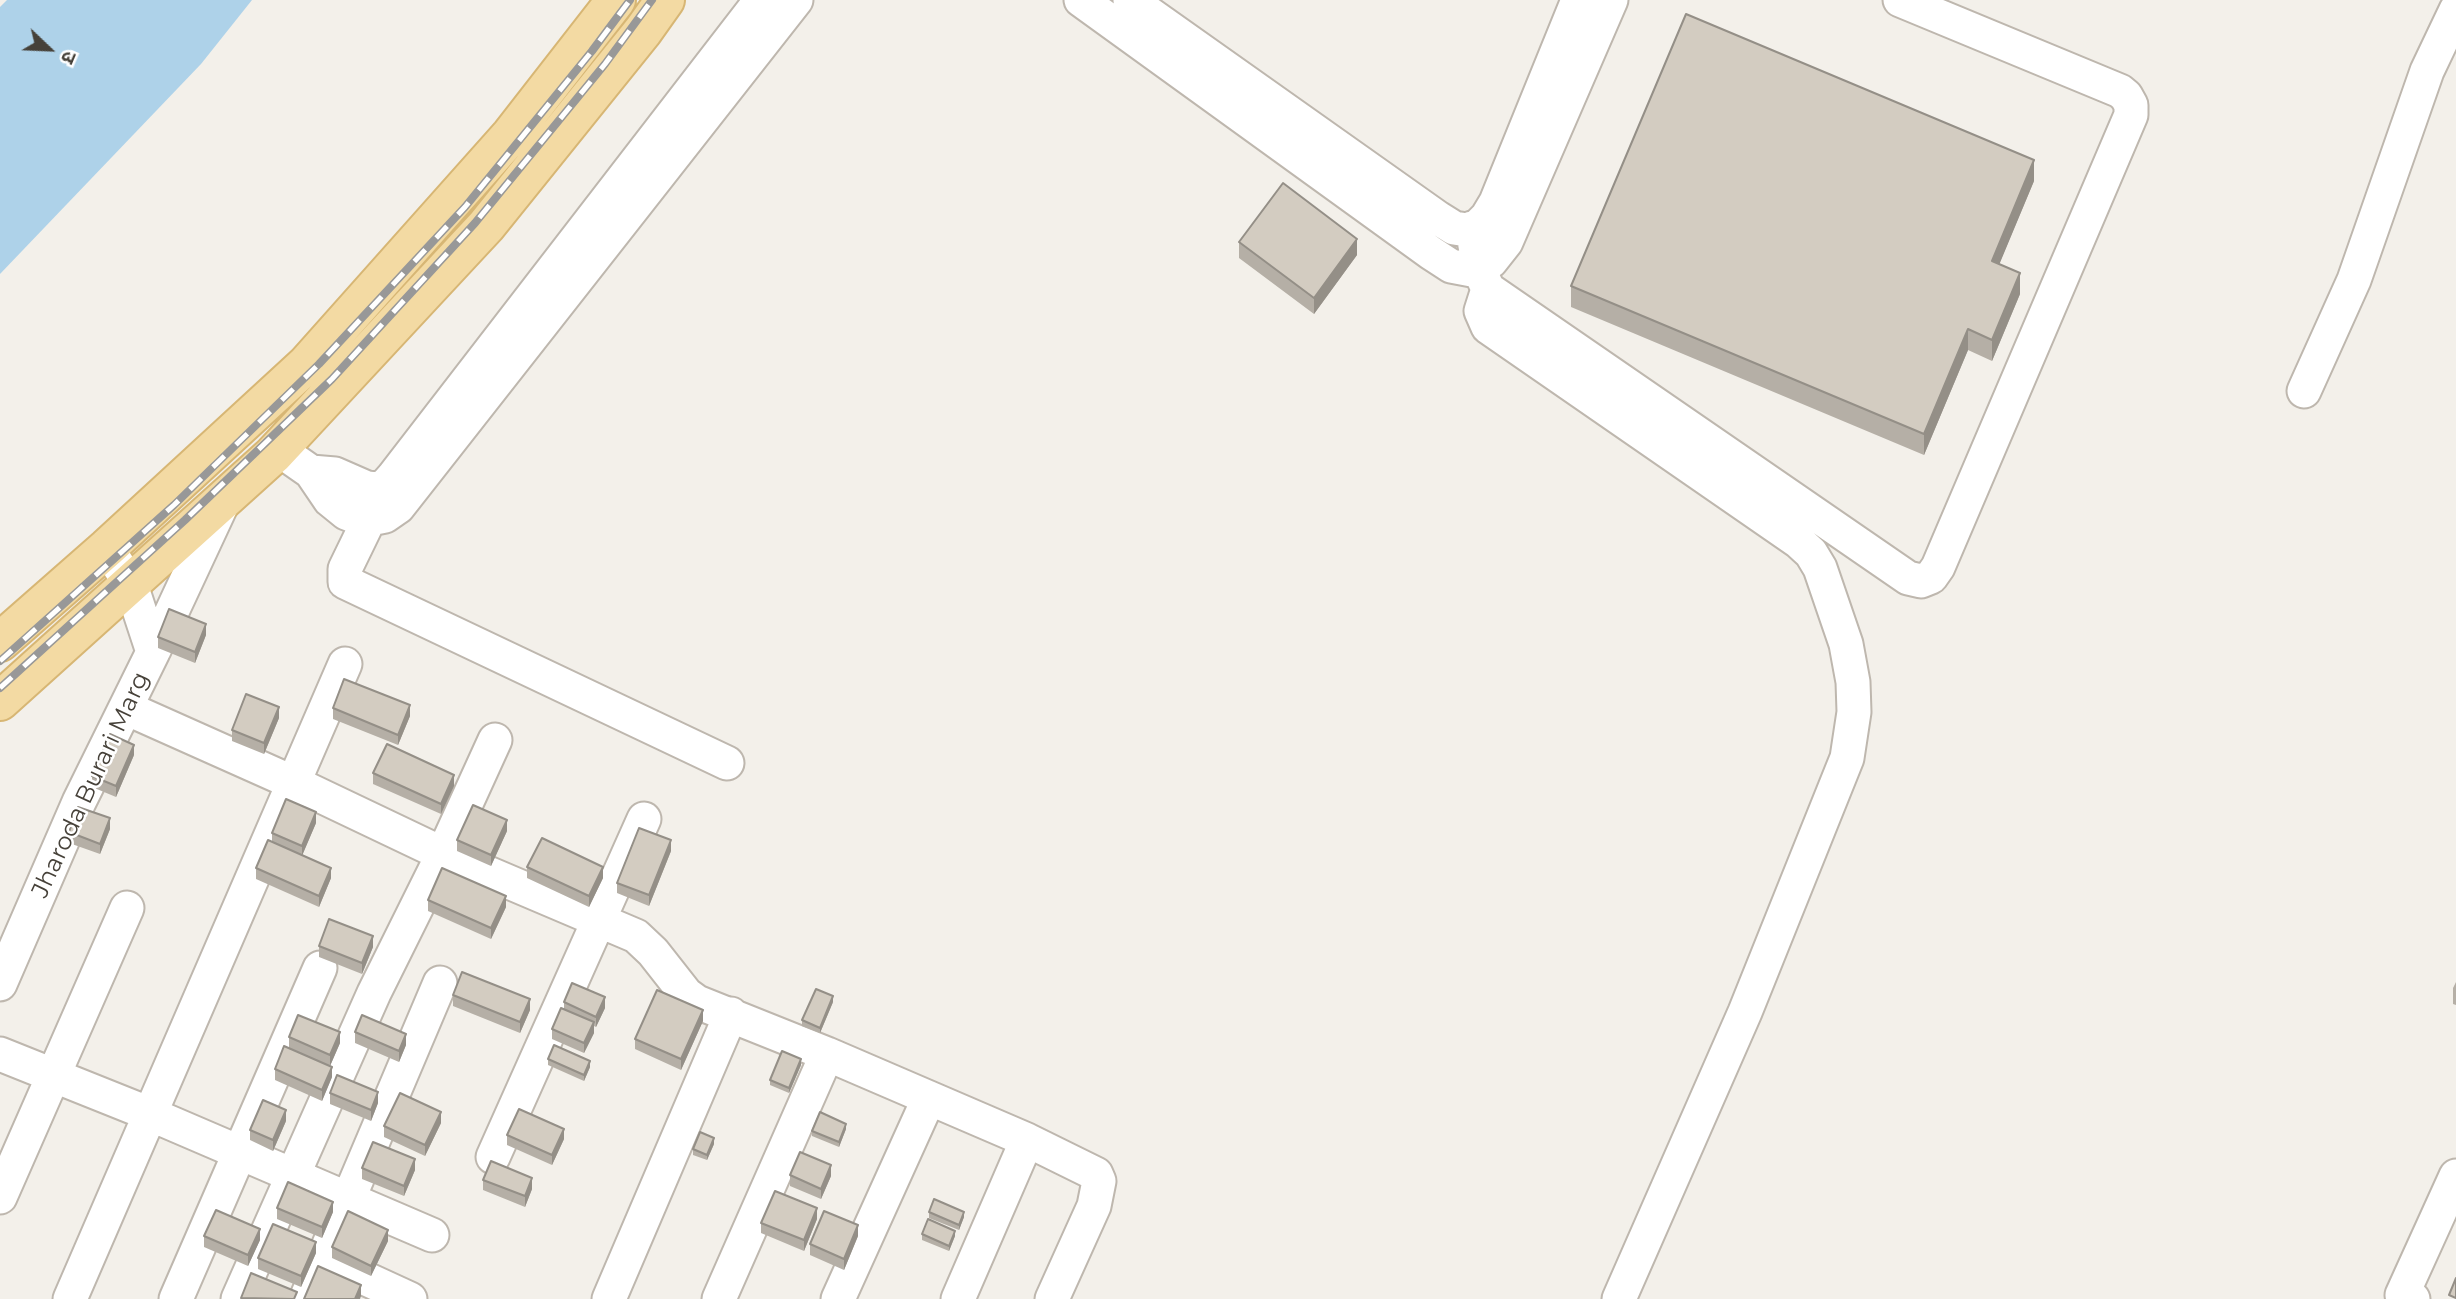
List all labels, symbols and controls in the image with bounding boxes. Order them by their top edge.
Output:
north arrow [14,14,84,84]
text: उ [56,48,82,67]
street label: Jharoda Burari Marg [26,668,156,902]

